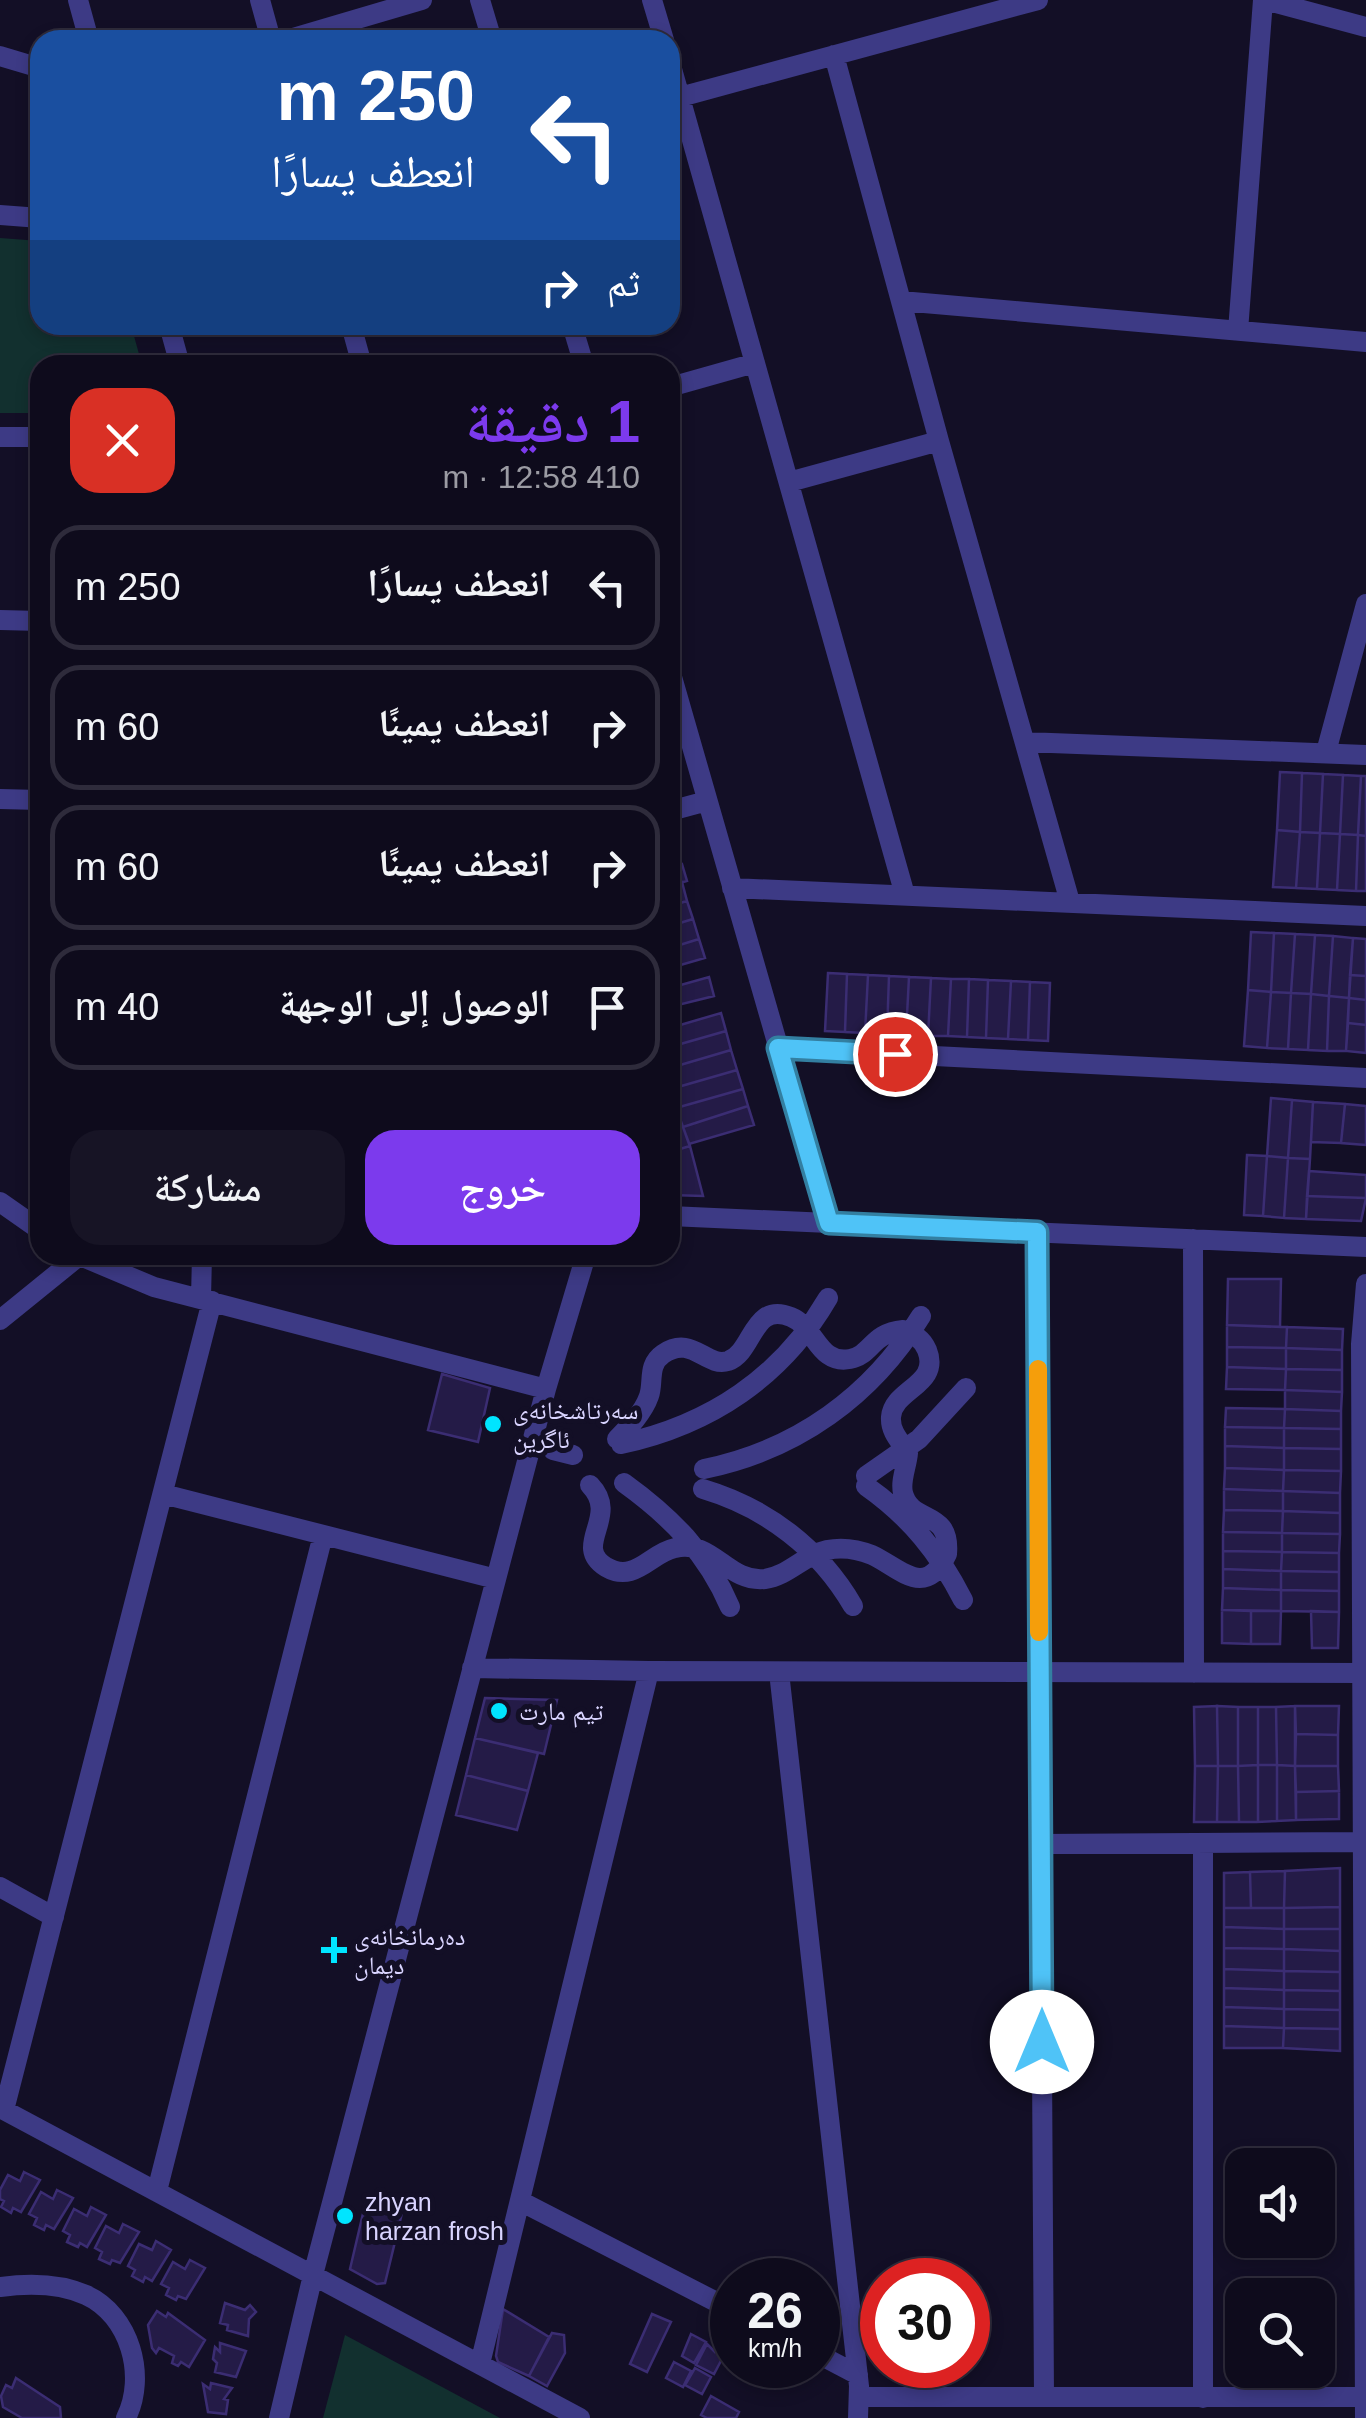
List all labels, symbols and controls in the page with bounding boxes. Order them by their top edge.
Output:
text: 250 m [277,57,475,135]
icon: left [510,70,640,200]
text: انعطف يسارًا [271,146,475,197]
icon: right [532,260,587,315]
text: ثم [607,262,640,304]
button: close [70,388,175,493]
text: 1 دقيقة [465,388,640,455]
text: 410 m · 12:58 [443,459,640,495]
icon: left [580,560,635,615]
text: انعطف يسارًا [367,562,550,604]
text: 250 m [75,566,181,608]
icon: right [580,700,635,755]
text: انعطف يمينًا [378,702,550,744]
text: 60 m [75,706,160,748]
icon: right [580,840,635,895]
text: انعطف يمينًا [378,842,550,884]
text: 60 m [75,846,160,888]
icon: arrive [580,980,635,1035]
text: الوصول إلى الوجهة [279,982,550,1024]
text: 40 m [75,986,160,1028]
pin [853,1012,938,1097]
icon: arrive [868,1027,923,1082]
button: مشاركة [70,1130,345,1245]
button: خروج [365,1130,640,1245]
place label: سەرتاشخانەی ئاگرین [513,1396,638,1455]
marker: سەرتاشخانەی ئاگرین [482,1413,504,1435]
place label: تیم مارت [519,1697,603,1728]
marker: تیم مارت [488,1700,510,1722]
place label: دەرمانخانەی دیمان [354,1922,465,1981]
marker: دەرمانخانەی دیمان [323,1939,345,1961]
position arrow [990,1990,1094,2094]
map controls [1225,2148,1335,2388]
button: sound [1225,2148,1335,2258]
place label: zhyan harzan frosh [365,2188,504,2245]
marker: zhyan harzan frosh [334,2205,356,2227]
speed limit sign: 30 [860,2258,990,2388]
button: search [1225,2278,1335,2388]
text: 26 [747,2283,803,2339]
text: km/h [748,2334,802,2362]

